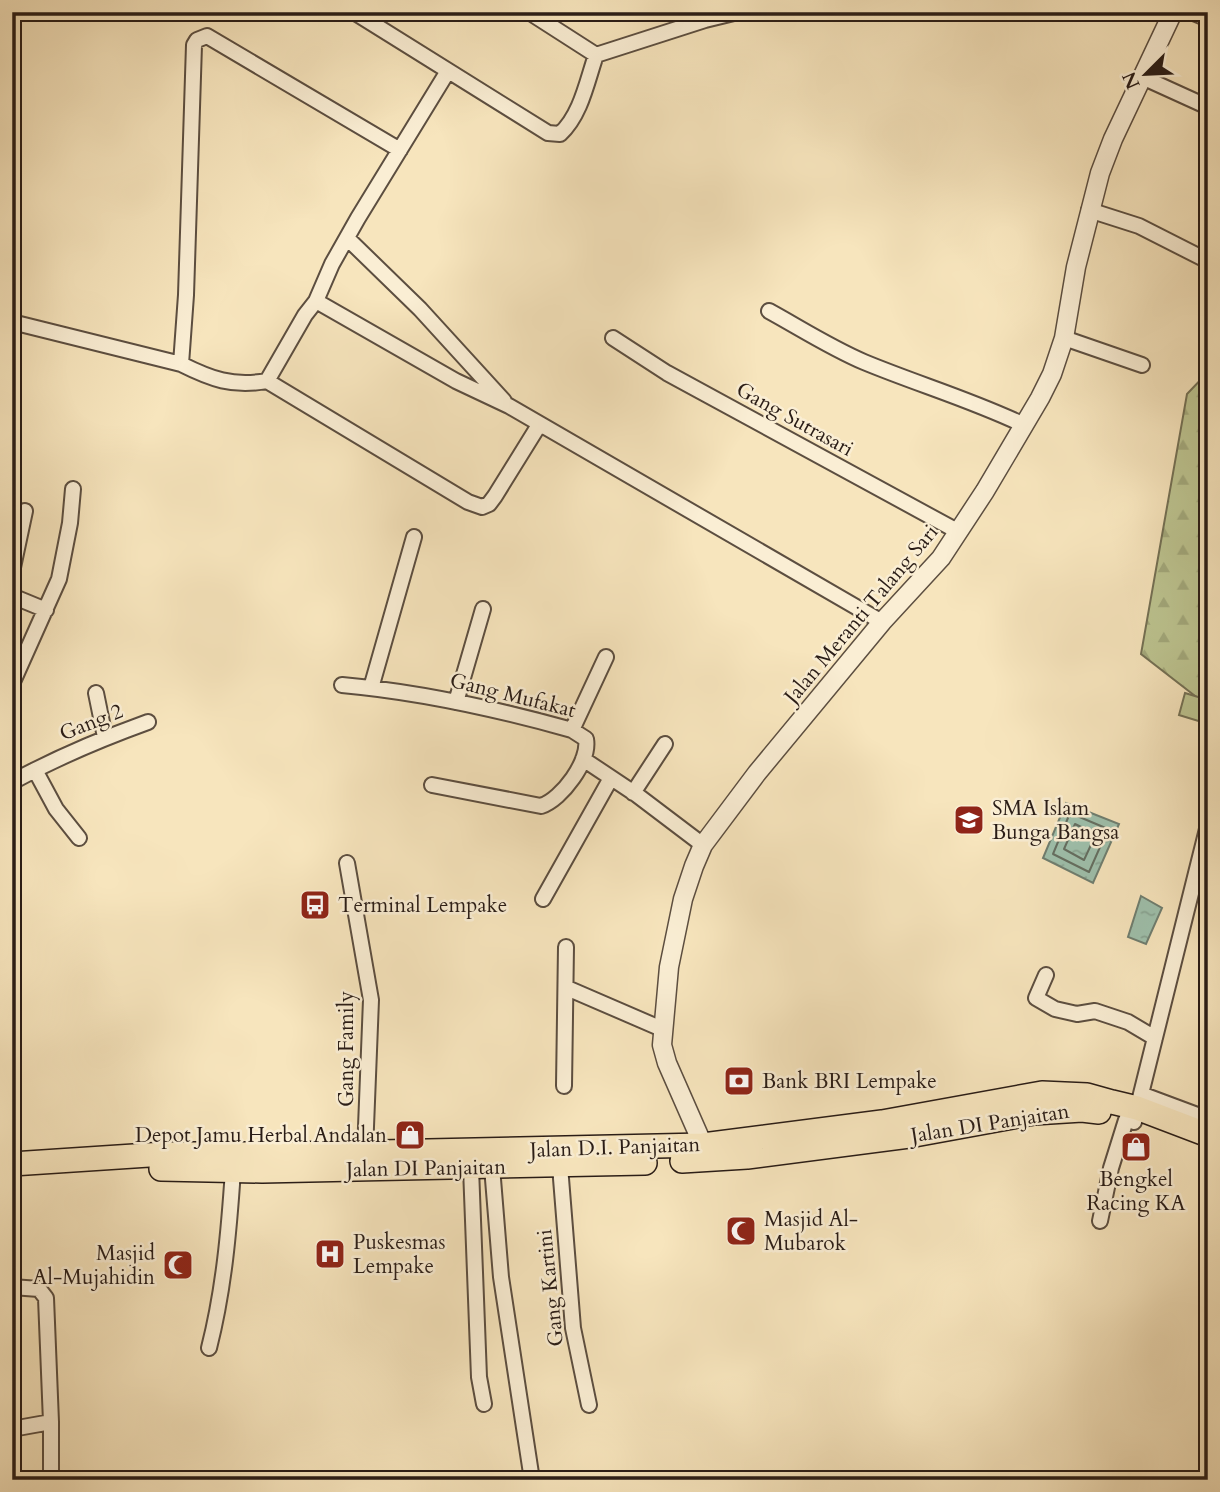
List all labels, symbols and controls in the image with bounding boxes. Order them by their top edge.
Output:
north arrow [1112,38,1182,108]
text: N [1116,67,1147,93]
street label: Gang Sutrasari [731,375,859,464]
street label: Jalan Meranti Talang Sari [776,518,945,712]
street label: Gang Mufakat [447,666,579,725]
street label: Gang 2 [55,697,127,748]
place label: SMA Islam Bunga Bangsa [992,794,1119,847]
school or university icon: SMA Islam Bunga Bangsa [952,803,986,837]
bus stop icon: Terminal Lempake [298,888,332,922]
place label: Terminal Lempake [338,891,507,920]
street label: Gang Family [332,991,361,1107]
bank icon: Bank BRI Lempake [722,1064,756,1098]
place label: Bank BRI Lempake [762,1067,937,1096]
street label: Jalan DI Panjaitan [906,1097,1071,1151]
shop icon: Depot Jamu Herbal Andalan [393,1118,427,1152]
place label: Depot Jamu Herbal Andalan [135,1121,387,1150]
street label: Jalan D.I. Panjaitan [526,1130,701,1165]
shop icon: Bengkel Racing KA [1119,1130,1153,1164]
street label: Jalan DI Panjaitan [343,1153,506,1184]
place label: Bengkel Racing KA [1086,1165,1186,1218]
place label: Masjid Al- Mubarok [764,1205,858,1258]
mosque icon: Masjid Al- Mubarok [724,1214,758,1248]
place label: Puskesmas Lempake [353,1228,446,1281]
street label: Gang Kartini [530,1228,571,1348]
hospital icon: Puskesmas Lempake [313,1237,347,1271]
place label: Masjid Al-Mujahidin [33,1239,155,1292]
mosque icon: Masjid Al-Mujahidin [161,1248,195,1282]

